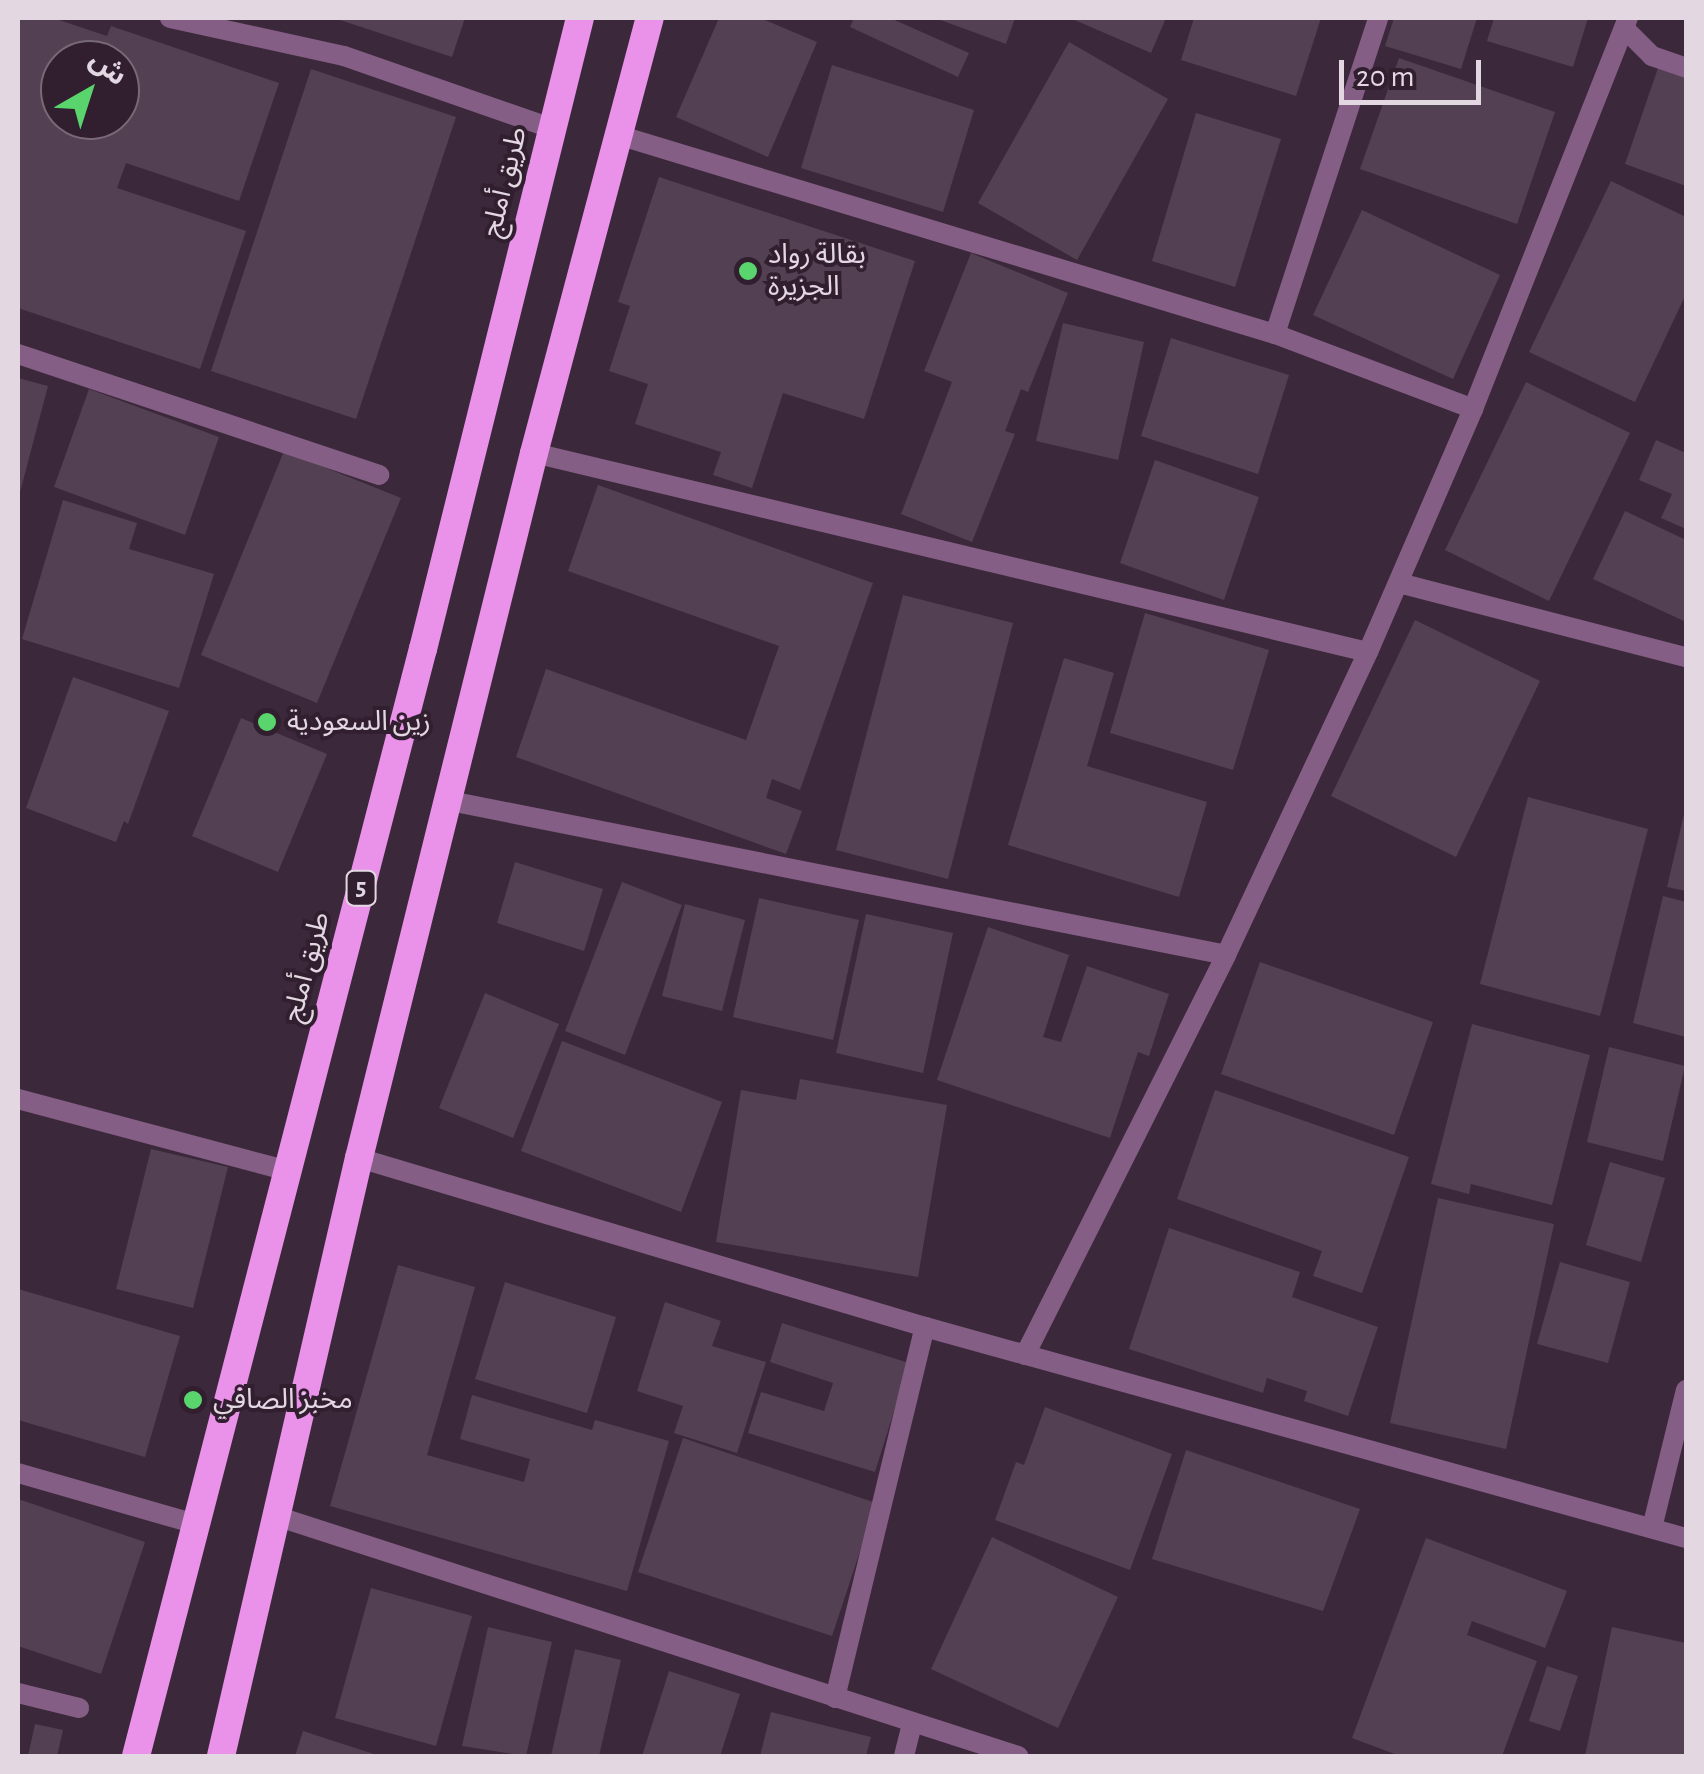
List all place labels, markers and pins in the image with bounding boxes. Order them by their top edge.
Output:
place label: بقالة رواد الجزيرة [768,238,866,304]
marker: بقالة رواد الجزيرة [737,260,759,282]
place label: زين السعودية [287,705,431,739]
marker: زين السعودية [256,711,278,733]
place label: مخبز الصافي [213,1383,353,1417]
marker: مخبز الصافي [182,1389,204,1411]

